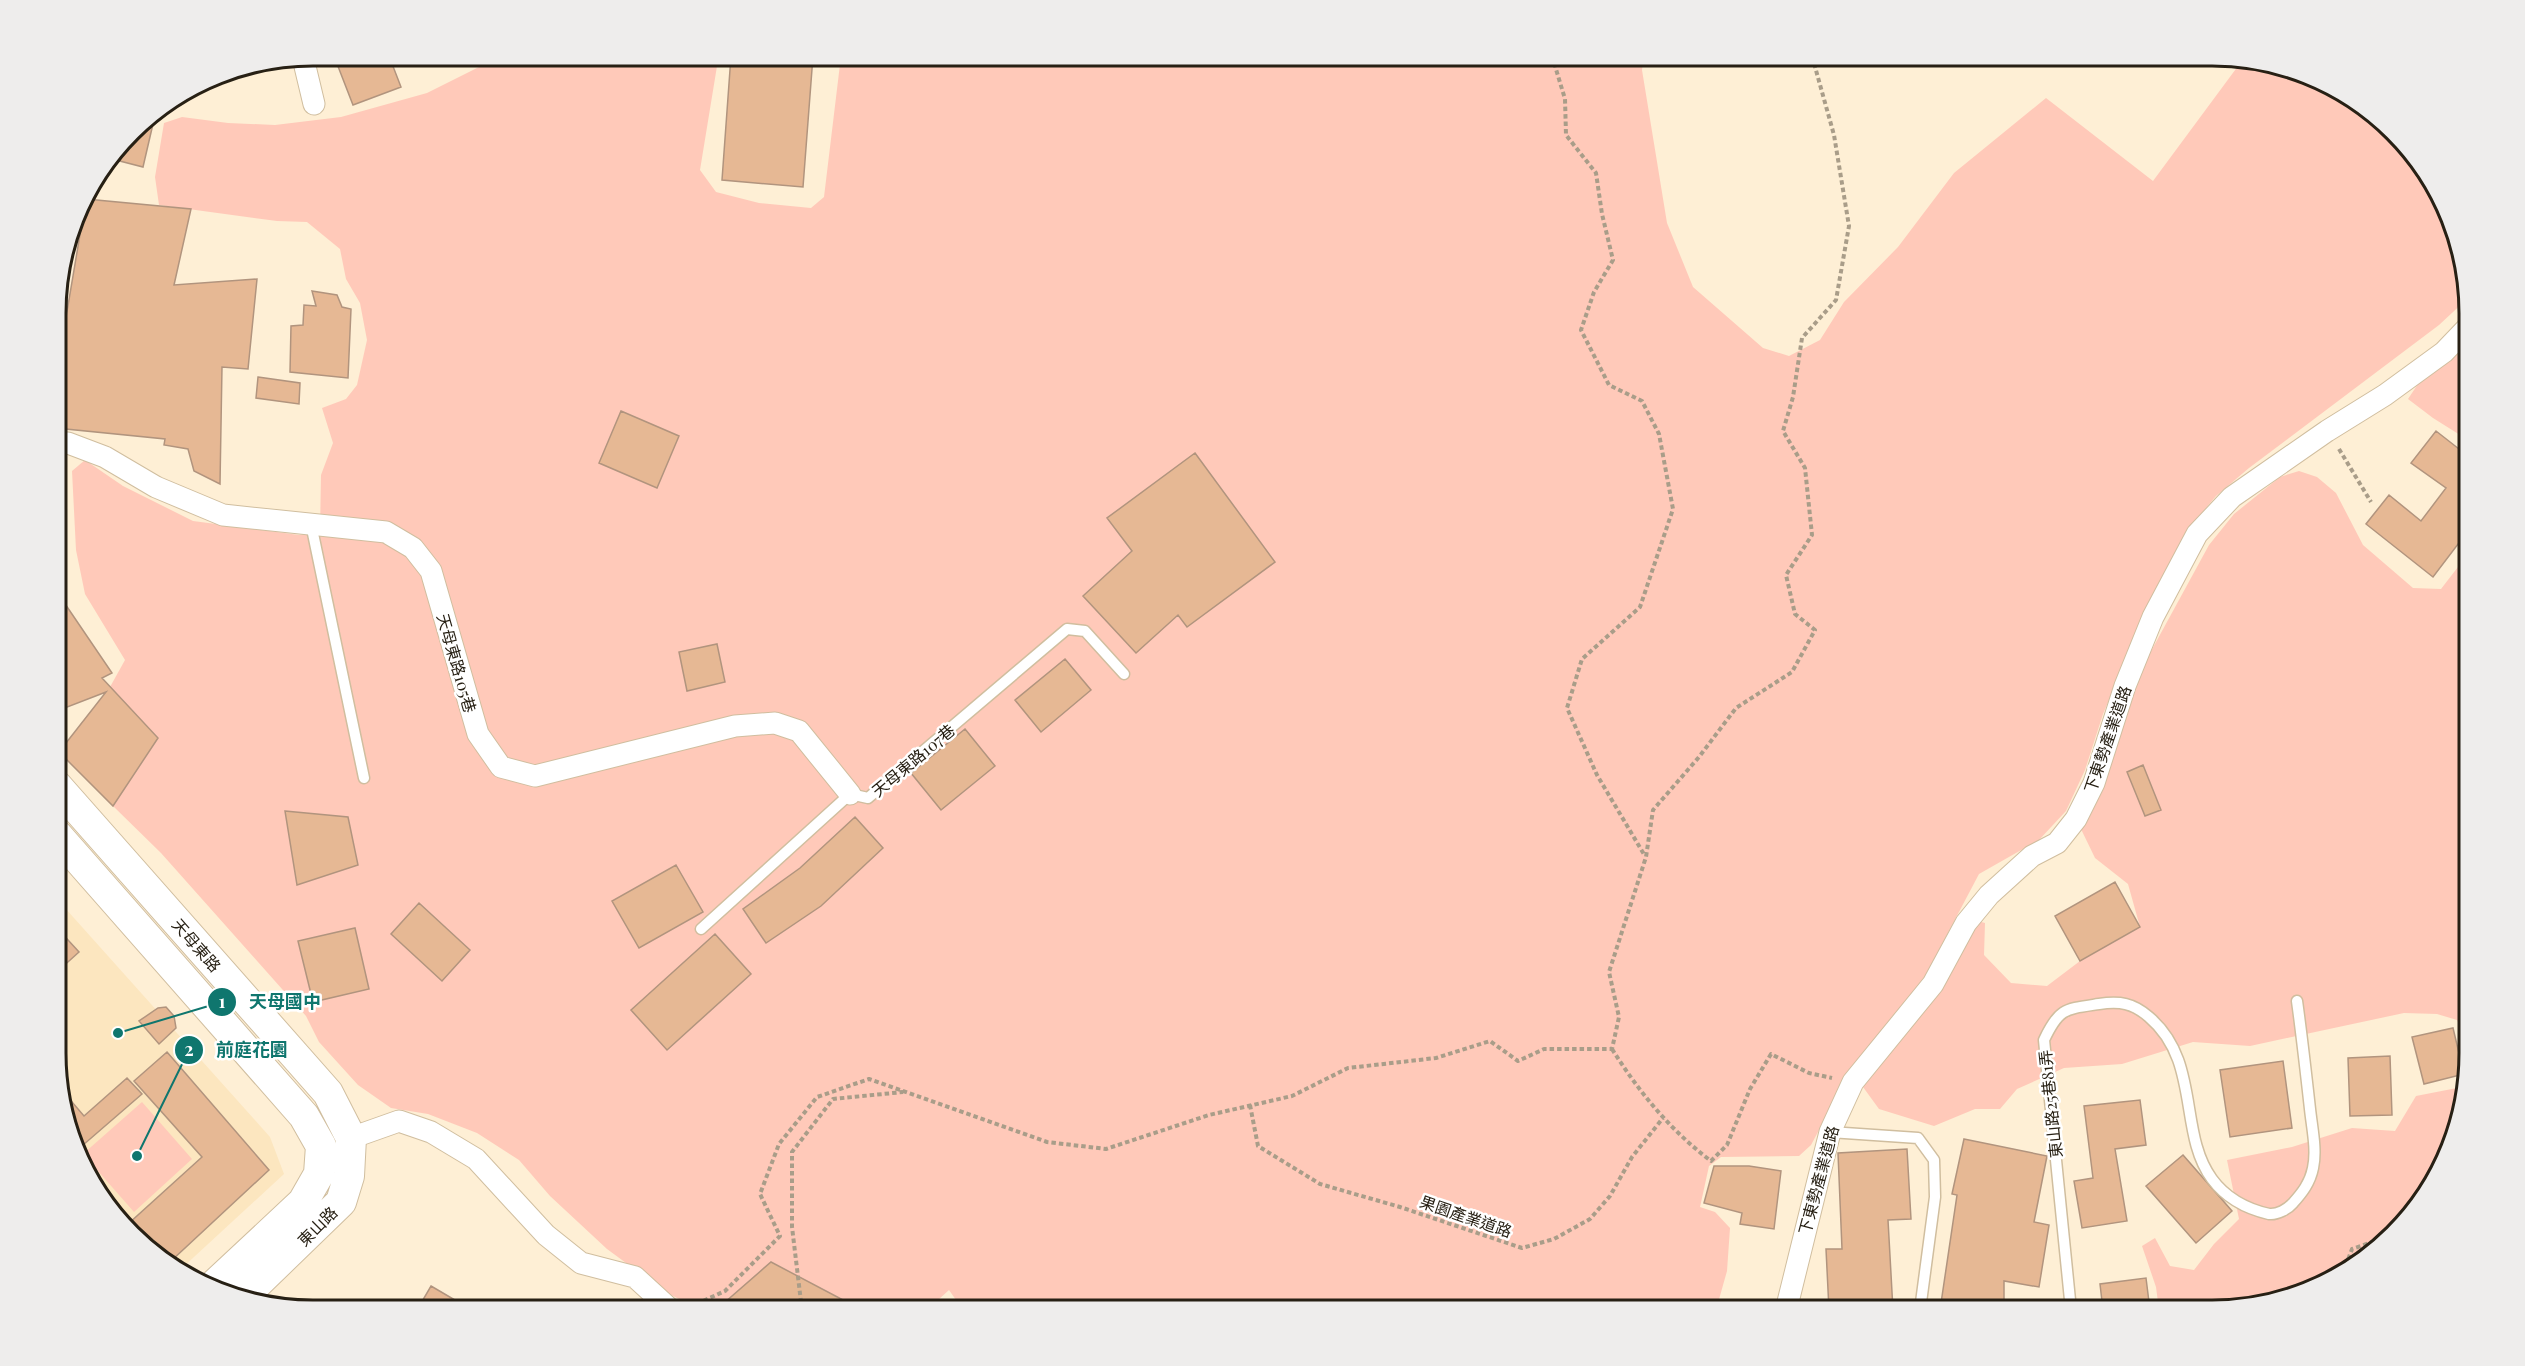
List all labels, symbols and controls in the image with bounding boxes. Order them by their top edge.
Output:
street label: 天母東路105巷 [433,611,481,715]
street label: 下東勢產業道路 [2079,683,2135,795]
street label: 天母東路107巷 [867,719,959,801]
street label: 天母東路 [168,914,226,976]
callout: 天母國中 [207,984,333,1020]
text: 1 [219,989,226,1013]
text: 天母國中 [249,989,321,1013]
callout: 前庭花園 [174,1032,300,1068]
text: 2 [184,1037,194,1061]
text: 前庭花園 [216,1037,288,1061]
street label: 東山路25巷81弄 [2034,1049,2066,1159]
street label: 下東勢產業道路 [1793,1123,1843,1237]
street label: 果園產業道路 [1417,1190,1515,1242]
street label: 東山路 [293,1202,341,1250]

